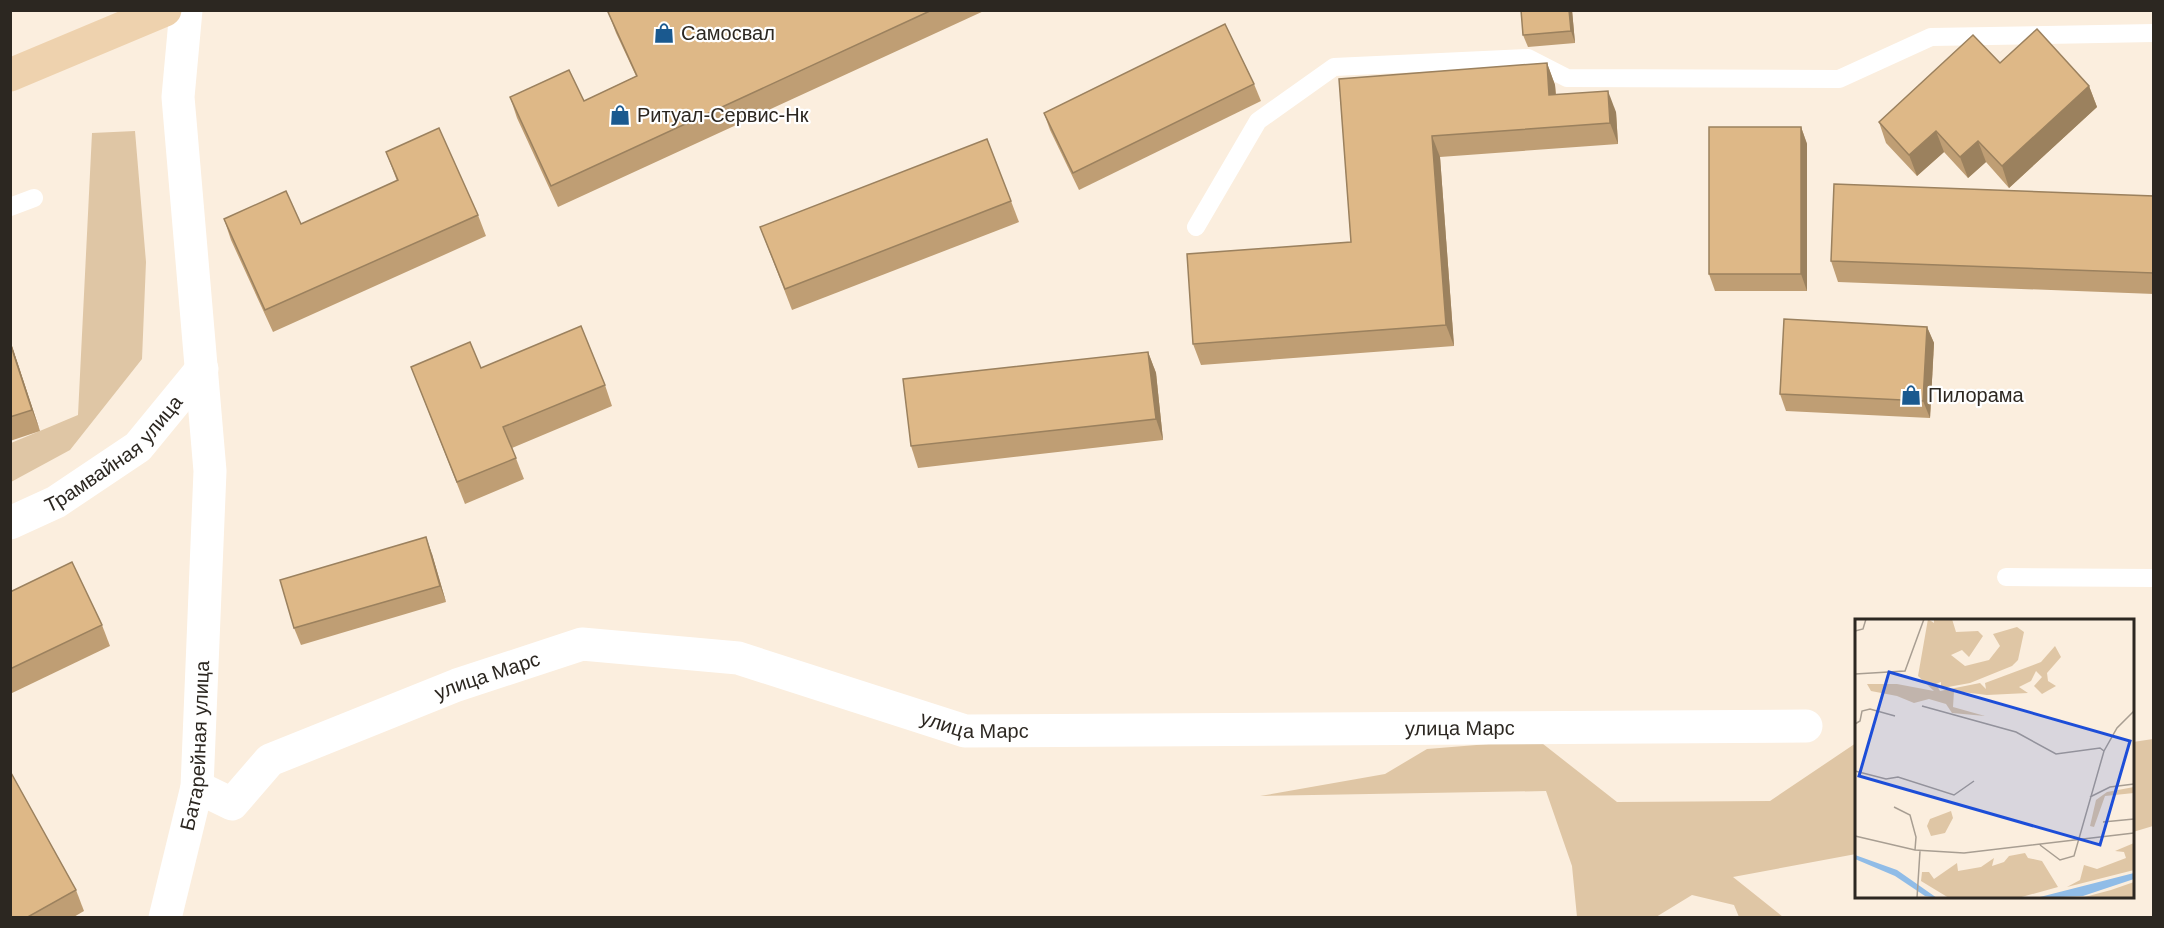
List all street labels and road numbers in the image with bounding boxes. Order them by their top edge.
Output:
street label: Трамвайная улица [41,390,187,517]
street label: улица Марс [431,648,542,704]
street label: Батарейная улица [176,659,213,833]
street label: улица Марс [918,706,1029,742]
street label: улица Марс [1405,717,1515,739]

